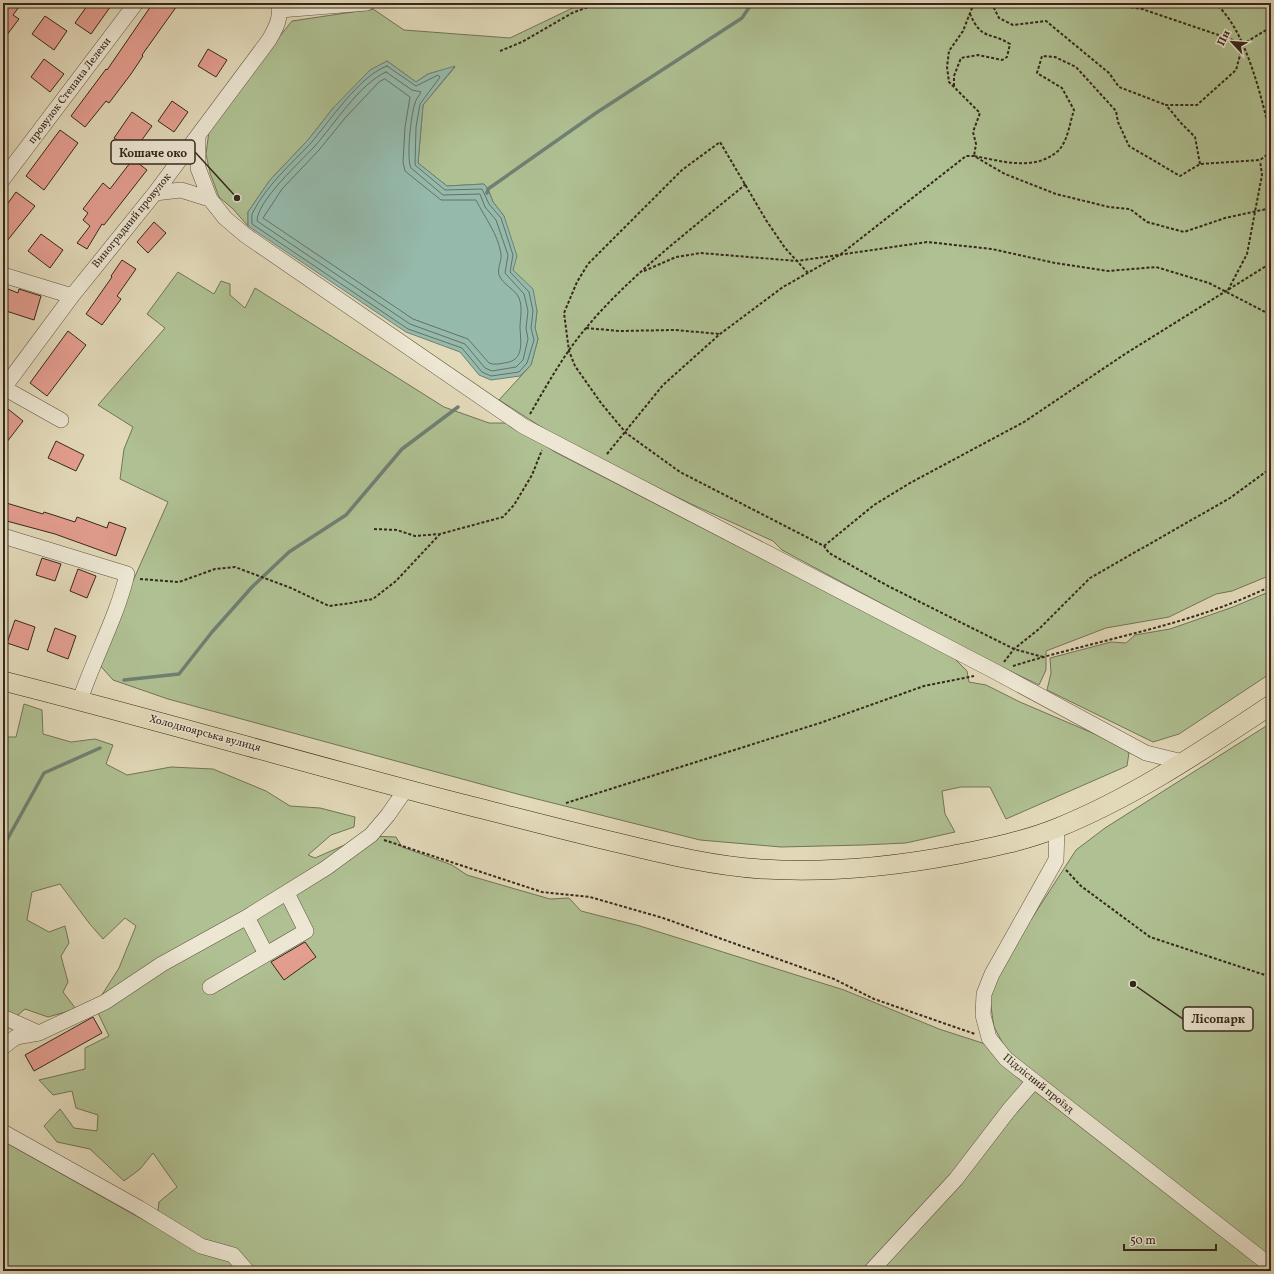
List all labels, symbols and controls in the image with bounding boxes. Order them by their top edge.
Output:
north arrow [1212,22,1252,62]
text: Пн [1214,28,1235,49]
street label: провулок Степана Лелеки [25,35,115,147]
callout: Кошаче око [111,140,195,164]
text: Кошаче око [119,146,187,162]
street label: Виноградний провулок [89,170,175,272]
street label: Холодноярська вулиця [148,712,263,756]
callout: Лісопарк [1183,1007,1253,1031]
text: Лісопарк [1191,1012,1245,1028]
street label: Підлісний проїзд [999,1051,1077,1118]
scale bar [1124,1226,1216,1252]
text: 50 m [1130,1233,1156,1249]

